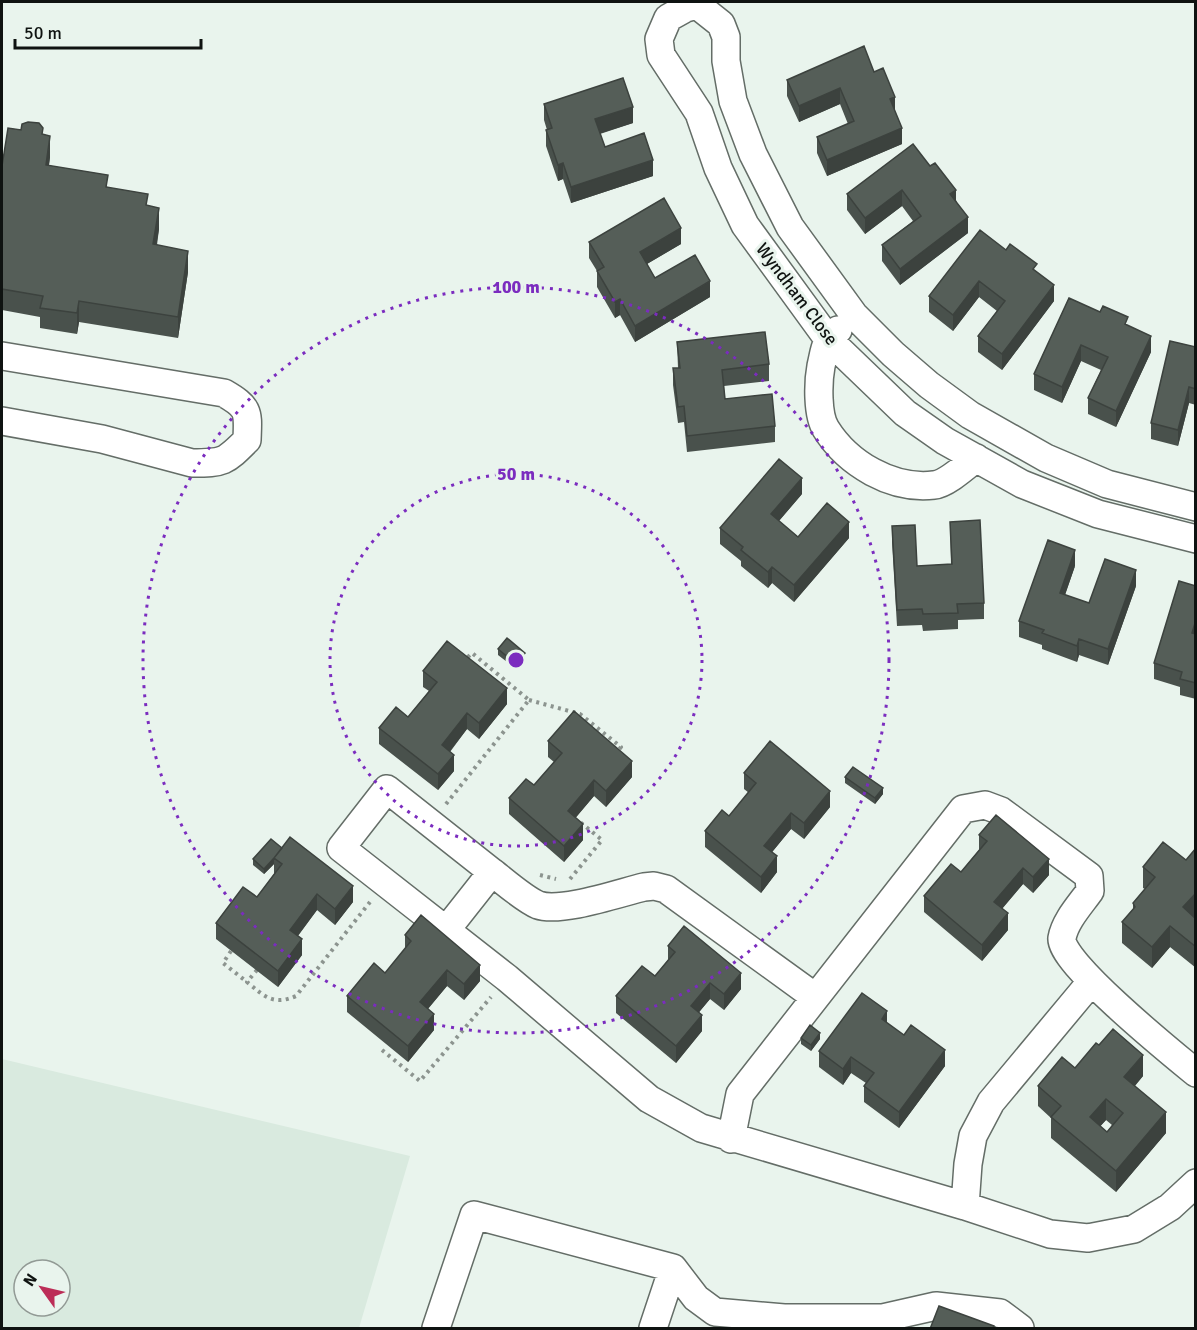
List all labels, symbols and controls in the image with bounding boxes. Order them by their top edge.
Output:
scale bar [15,12,201,50]
text: 50 m [24,22,62,44]
street label: Wyndham Close [751,238,843,350]
text: 100 m [492,276,540,298]
text: 50 m [497,463,535,485]
centre of rings [506,650,526,670]
north arrow [12,1258,72,1318]
text: N [19,1270,42,1290]

